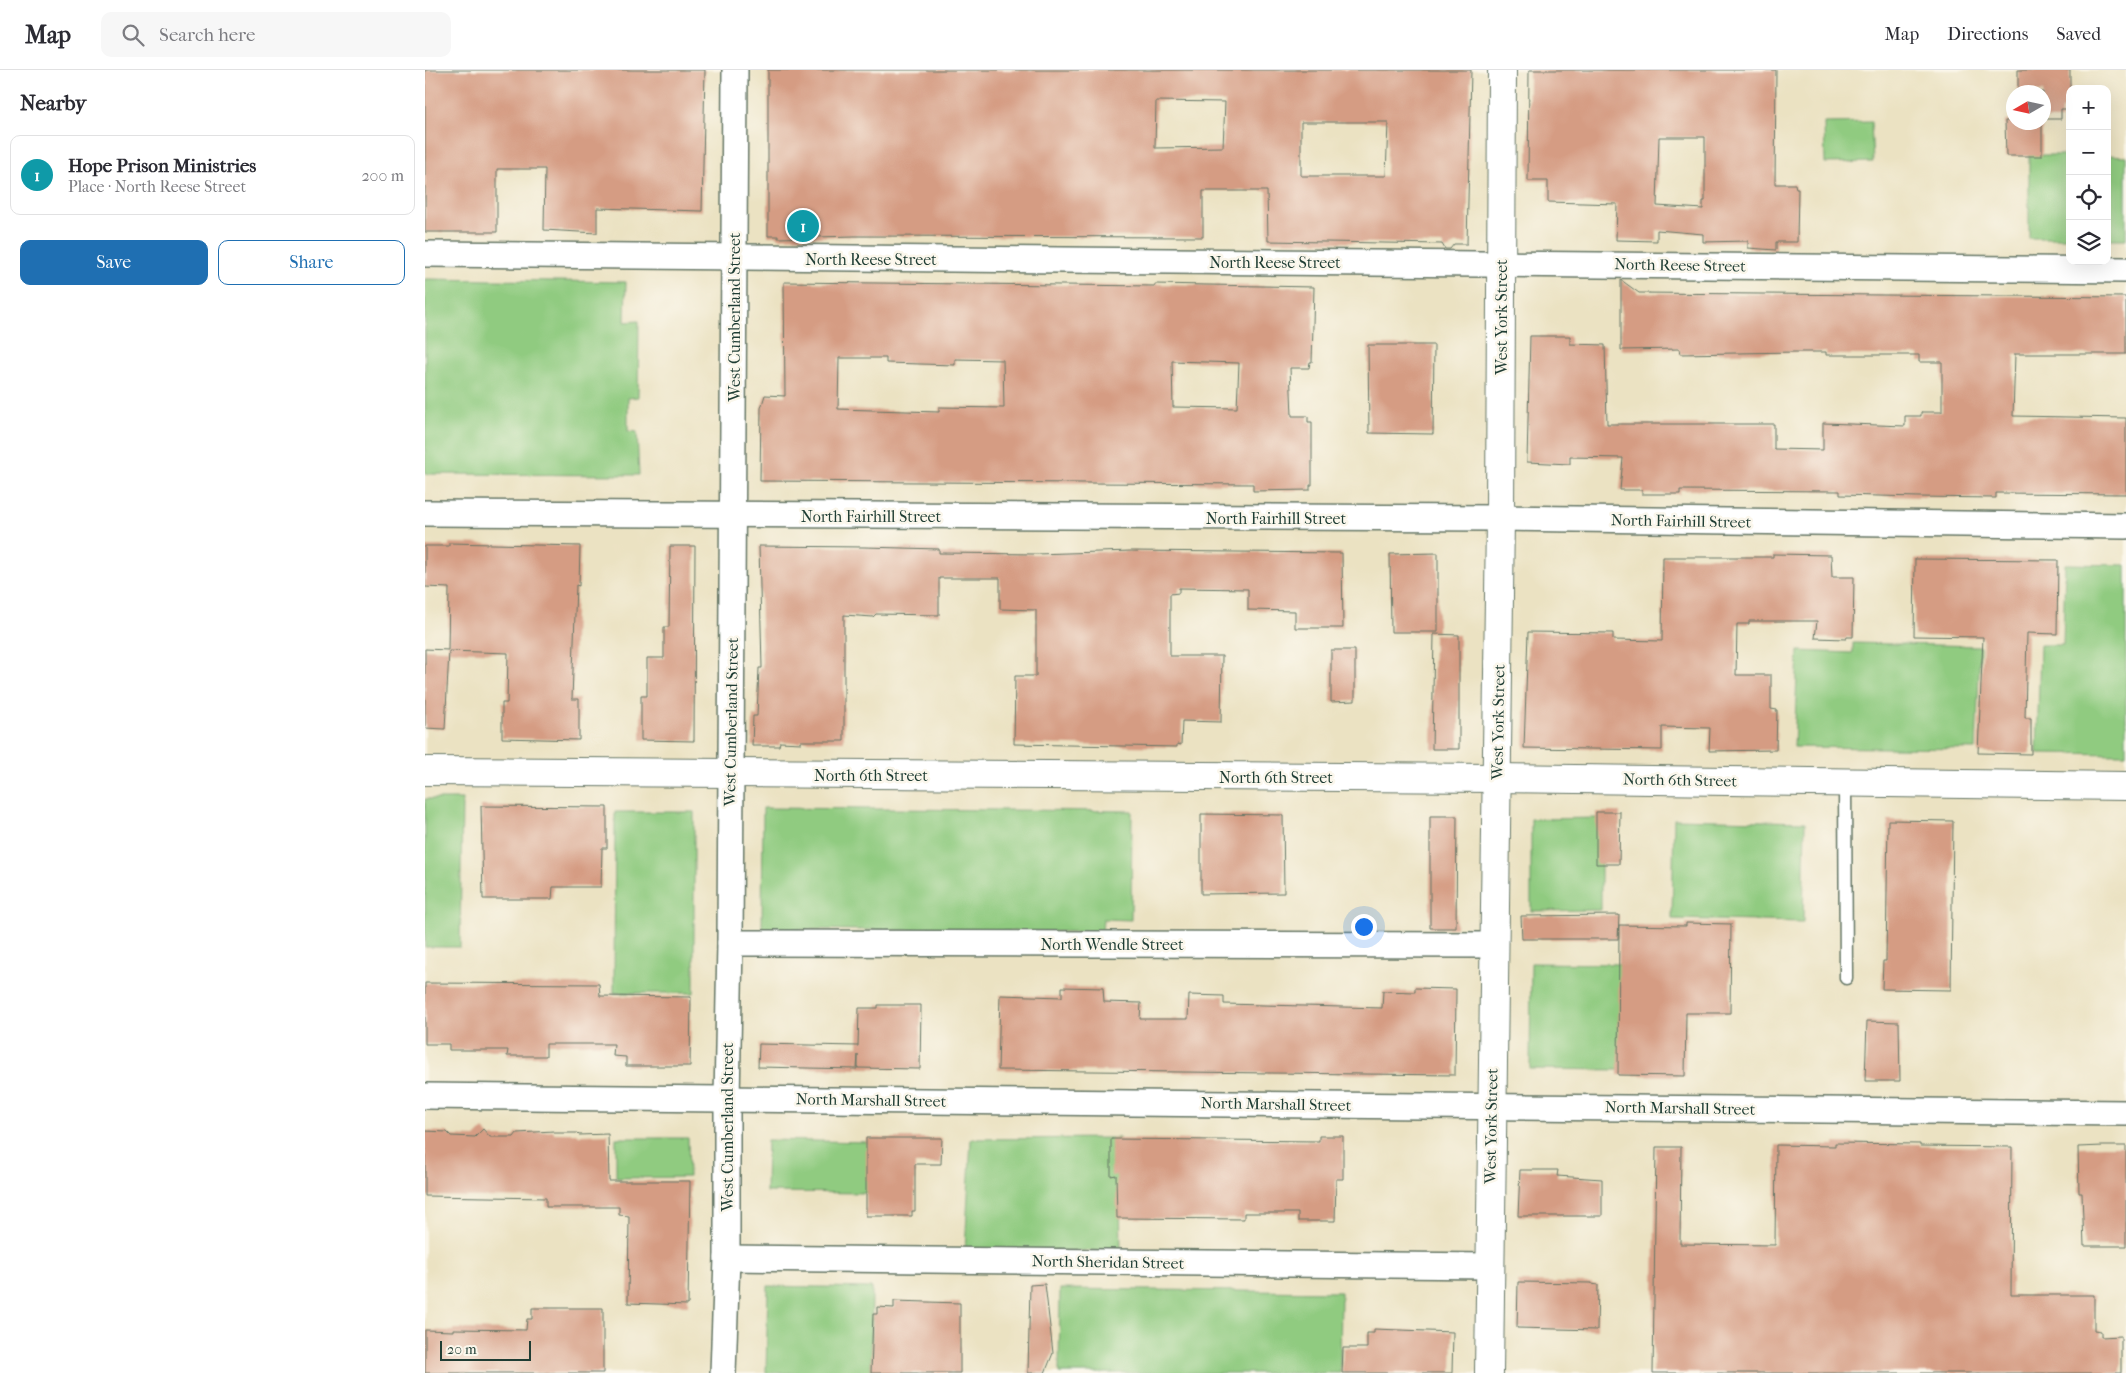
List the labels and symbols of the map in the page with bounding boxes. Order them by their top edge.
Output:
north arrow [2006,85,2051,130]
pin: 1 [787,207,819,245]
street label: West Cumberland Street [725,232,744,403]
street label: North Reese Street [805,250,937,269]
street label: North Reese Street [1209,253,1341,272]
street label: North Reese Street [1614,254,1746,276]
street label: West York Street [1492,259,1511,376]
street label: North Fairhill Street [801,507,941,526]
street label: North Fairhill Street [1206,509,1346,528]
street label: North Fairhill Street [1611,510,1752,532]
street label: West Cumberland Street [720,637,742,808]
street label: West York Street [1487,664,1509,781]
street label: North 6th Street [814,766,928,785]
street label: North 6th Street [1219,768,1333,787]
street label: North 6th Street [1623,770,1737,790]
your location [1351,914,1377,940]
street label: North Wendle Street [1040,935,1184,954]
street label: West Cumberland Street [718,1042,737,1213]
street label: West York Street [1480,1068,1502,1185]
street label: North Marshall Street [796,1089,947,1111]
street label: North Marshall Street [1201,1093,1352,1115]
street label: North Marshall Street [1605,1097,1756,1119]
street label: North Sheridan Street [1032,1251,1185,1273]
scale bar [440,1338,531,1361]

